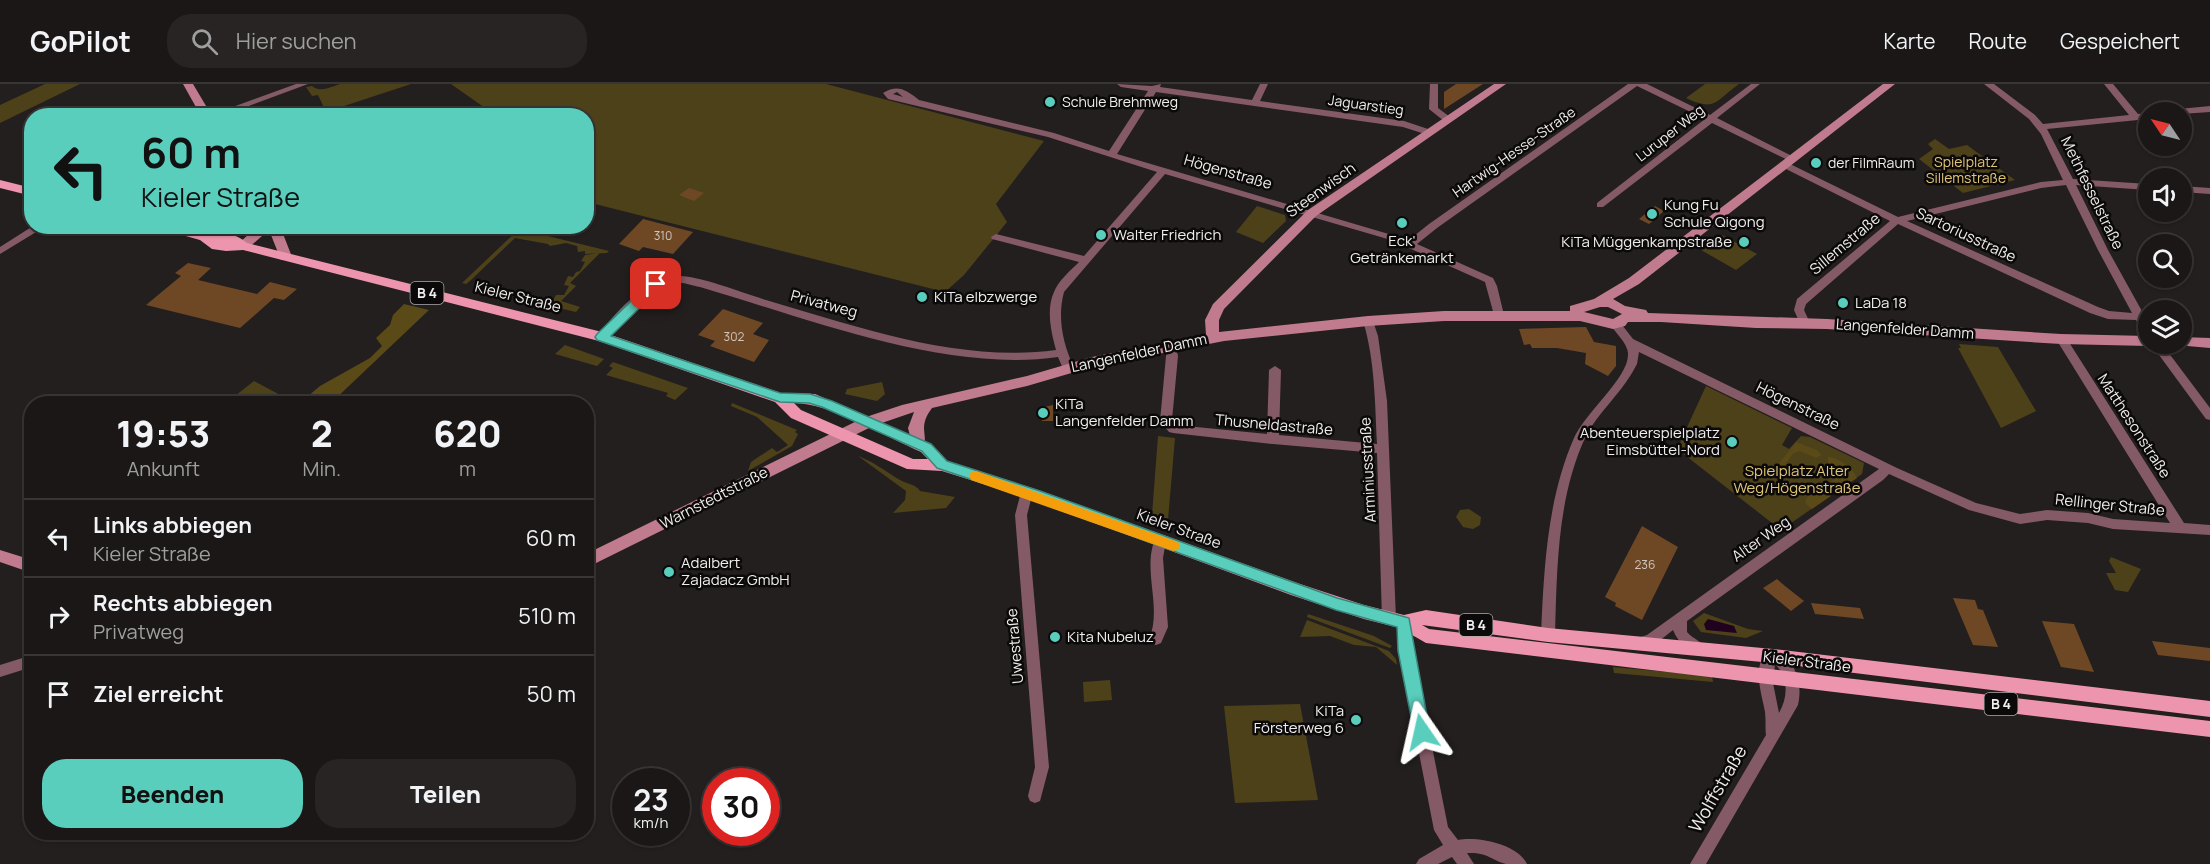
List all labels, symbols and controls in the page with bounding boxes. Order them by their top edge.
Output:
search box [167,14,587,68]
text: GoPilot [30,22,131,60]
icon: search [188,25,221,58]
text: Hier suchen [236,26,357,56]
text: Karte [1884,27,1936,55]
text: Route [1969,27,2027,55]
text: Gespeichert [2060,27,2180,55]
street label: Jaguarstieg [1327,90,1405,119]
place label: Schule Brehmweg [1062,92,1178,111]
marker: Schule Brehmweg [1043,95,1057,109]
street label: Luruper Weg [1632,100,1708,165]
street label: Hartwig-Hesse-Straße [1448,102,1579,201]
north arrow [2138,102,2192,156]
map controls [2138,102,2192,354]
text: 60 m [141,123,241,181]
icon: left [42,132,120,210]
street label: Methfesselstraße [2056,133,2129,253]
street label: Högenstraße [1182,149,1275,194]
park label: Spielplatz Sillemstraße [1926,152,2006,187]
place label: der FilmRaum [1828,153,1915,172]
marker: der FilmRaum [1809,156,1823,170]
street label: Steenwisch [1282,157,1360,222]
button: sound [2138,168,2192,222]
text: Kieler Straße [141,178,300,215]
place label: Kung Fu Schule Qigong [1664,194,1765,232]
street label: Sartoriusstraße [1913,202,2020,267]
marker: Kung Fu Schule Qigong [1645,207,1659,221]
street label: Sillemstraße [1805,208,1885,279]
marker: Eck' Getränkemarkt [1395,216,1409,230]
place label: Walter Friedrich [1113,224,1221,245]
house number: 310 [654,227,672,244]
marker: Walter Friedrich [1094,228,1108,242]
place label: Eck' Getränkemarkt [1350,230,1454,268]
place label: KiTa Müggenkampstraße [1561,231,1732,252]
button: search [2138,234,2192,288]
marker: KiTa Müggenkampstraße [1737,235,1751,249]
pin [630,258,681,309]
icon: arrive [639,267,672,300]
street label: Kieler Straße [473,276,564,317]
road number: B 4 [410,282,444,304]
street label: Privatweg [788,285,860,323]
place label: KiTa elbzwerge [934,286,1037,307]
marker: KiTa elbzwerge [915,290,929,304]
place label: LaDa 18 [1855,292,1907,313]
marker: LaDa 18 [1836,296,1850,310]
button: layers [2138,300,2192,354]
street label: Langenfelder Damm [1835,313,1975,344]
house number: 302 [724,328,745,345]
street label: Langenfelder Damm [1069,328,1209,377]
street label: Matthesonstraße [2093,369,2176,482]
street label: Högenstraße [1753,376,1844,435]
place label: KiTa Langenfelder Damm [1055,393,1193,431]
marker: KiTa Langenfelder Damm [1036,406,1050,420]
text: 19:53 [116,409,210,458]
text: 2 [311,409,333,458]
text: 620 [433,409,502,458]
street label: Thusneldastraße [1214,409,1334,440]
street label: Arminiusstraße [1354,417,1381,523]
place label: Abenteuerspielplatz Eimsbüttel-Nord [1580,422,1720,460]
marker: Abenteuerspielplatz Eimsbüttel-Nord [1725,435,1739,449]
text: Ankunft [127,455,200,482]
text: Min. [303,455,341,482]
text: m [459,455,476,482]
park label: Spielplatz Alter Weg/Högenstraße [1733,460,1861,498]
street label: Warnstedtstraße [656,461,771,534]
street label: Rellinger Straße [2054,488,2166,521]
street label: Kieler Straße [1134,504,1224,554]
text: Links abbiegen [93,510,252,540]
street label: Alter Weg [1727,511,1794,566]
icon: left [42,522,75,555]
text: 60 m [526,523,576,553]
text: Kieler Straße [93,540,211,567]
place label: Adalbert Zajadacz GmbH [681,552,790,590]
house number: 236 [1635,556,1655,573]
marker: Adalbert Zajadacz GmbH [662,565,676,579]
text: Rechts abbiegen [93,588,272,618]
icon: right [42,600,75,633]
text: 510 m [518,601,576,631]
street label: Uwestraße [1001,607,1028,685]
road number: B 4 [1460,614,1492,636]
text: Privatweg [93,618,184,645]
place label: Kita Nubeluz [1067,626,1154,647]
marker: Kita Nubeluz [1048,630,1062,644]
street label: Kieler Straße [1762,646,1852,677]
icon: arrive [42,678,75,711]
text: Ziel erreicht [93,679,224,709]
text: 50 m [527,679,576,709]
road number: B 4 [1984,693,2018,715]
place label: KiTa Försterweg 6 [1254,700,1344,738]
position arrow [1390,700,1454,764]
marker: KiTa Försterweg 6 [1349,713,1363,727]
street label: Wolffstraße [1683,741,1752,836]
button: Beenden [42,759,303,828]
button: Teilen [315,759,576,828]
speed limit sign: 30 [702,768,780,846]
text: 23 [633,779,669,820]
text: km/h [634,812,668,833]

